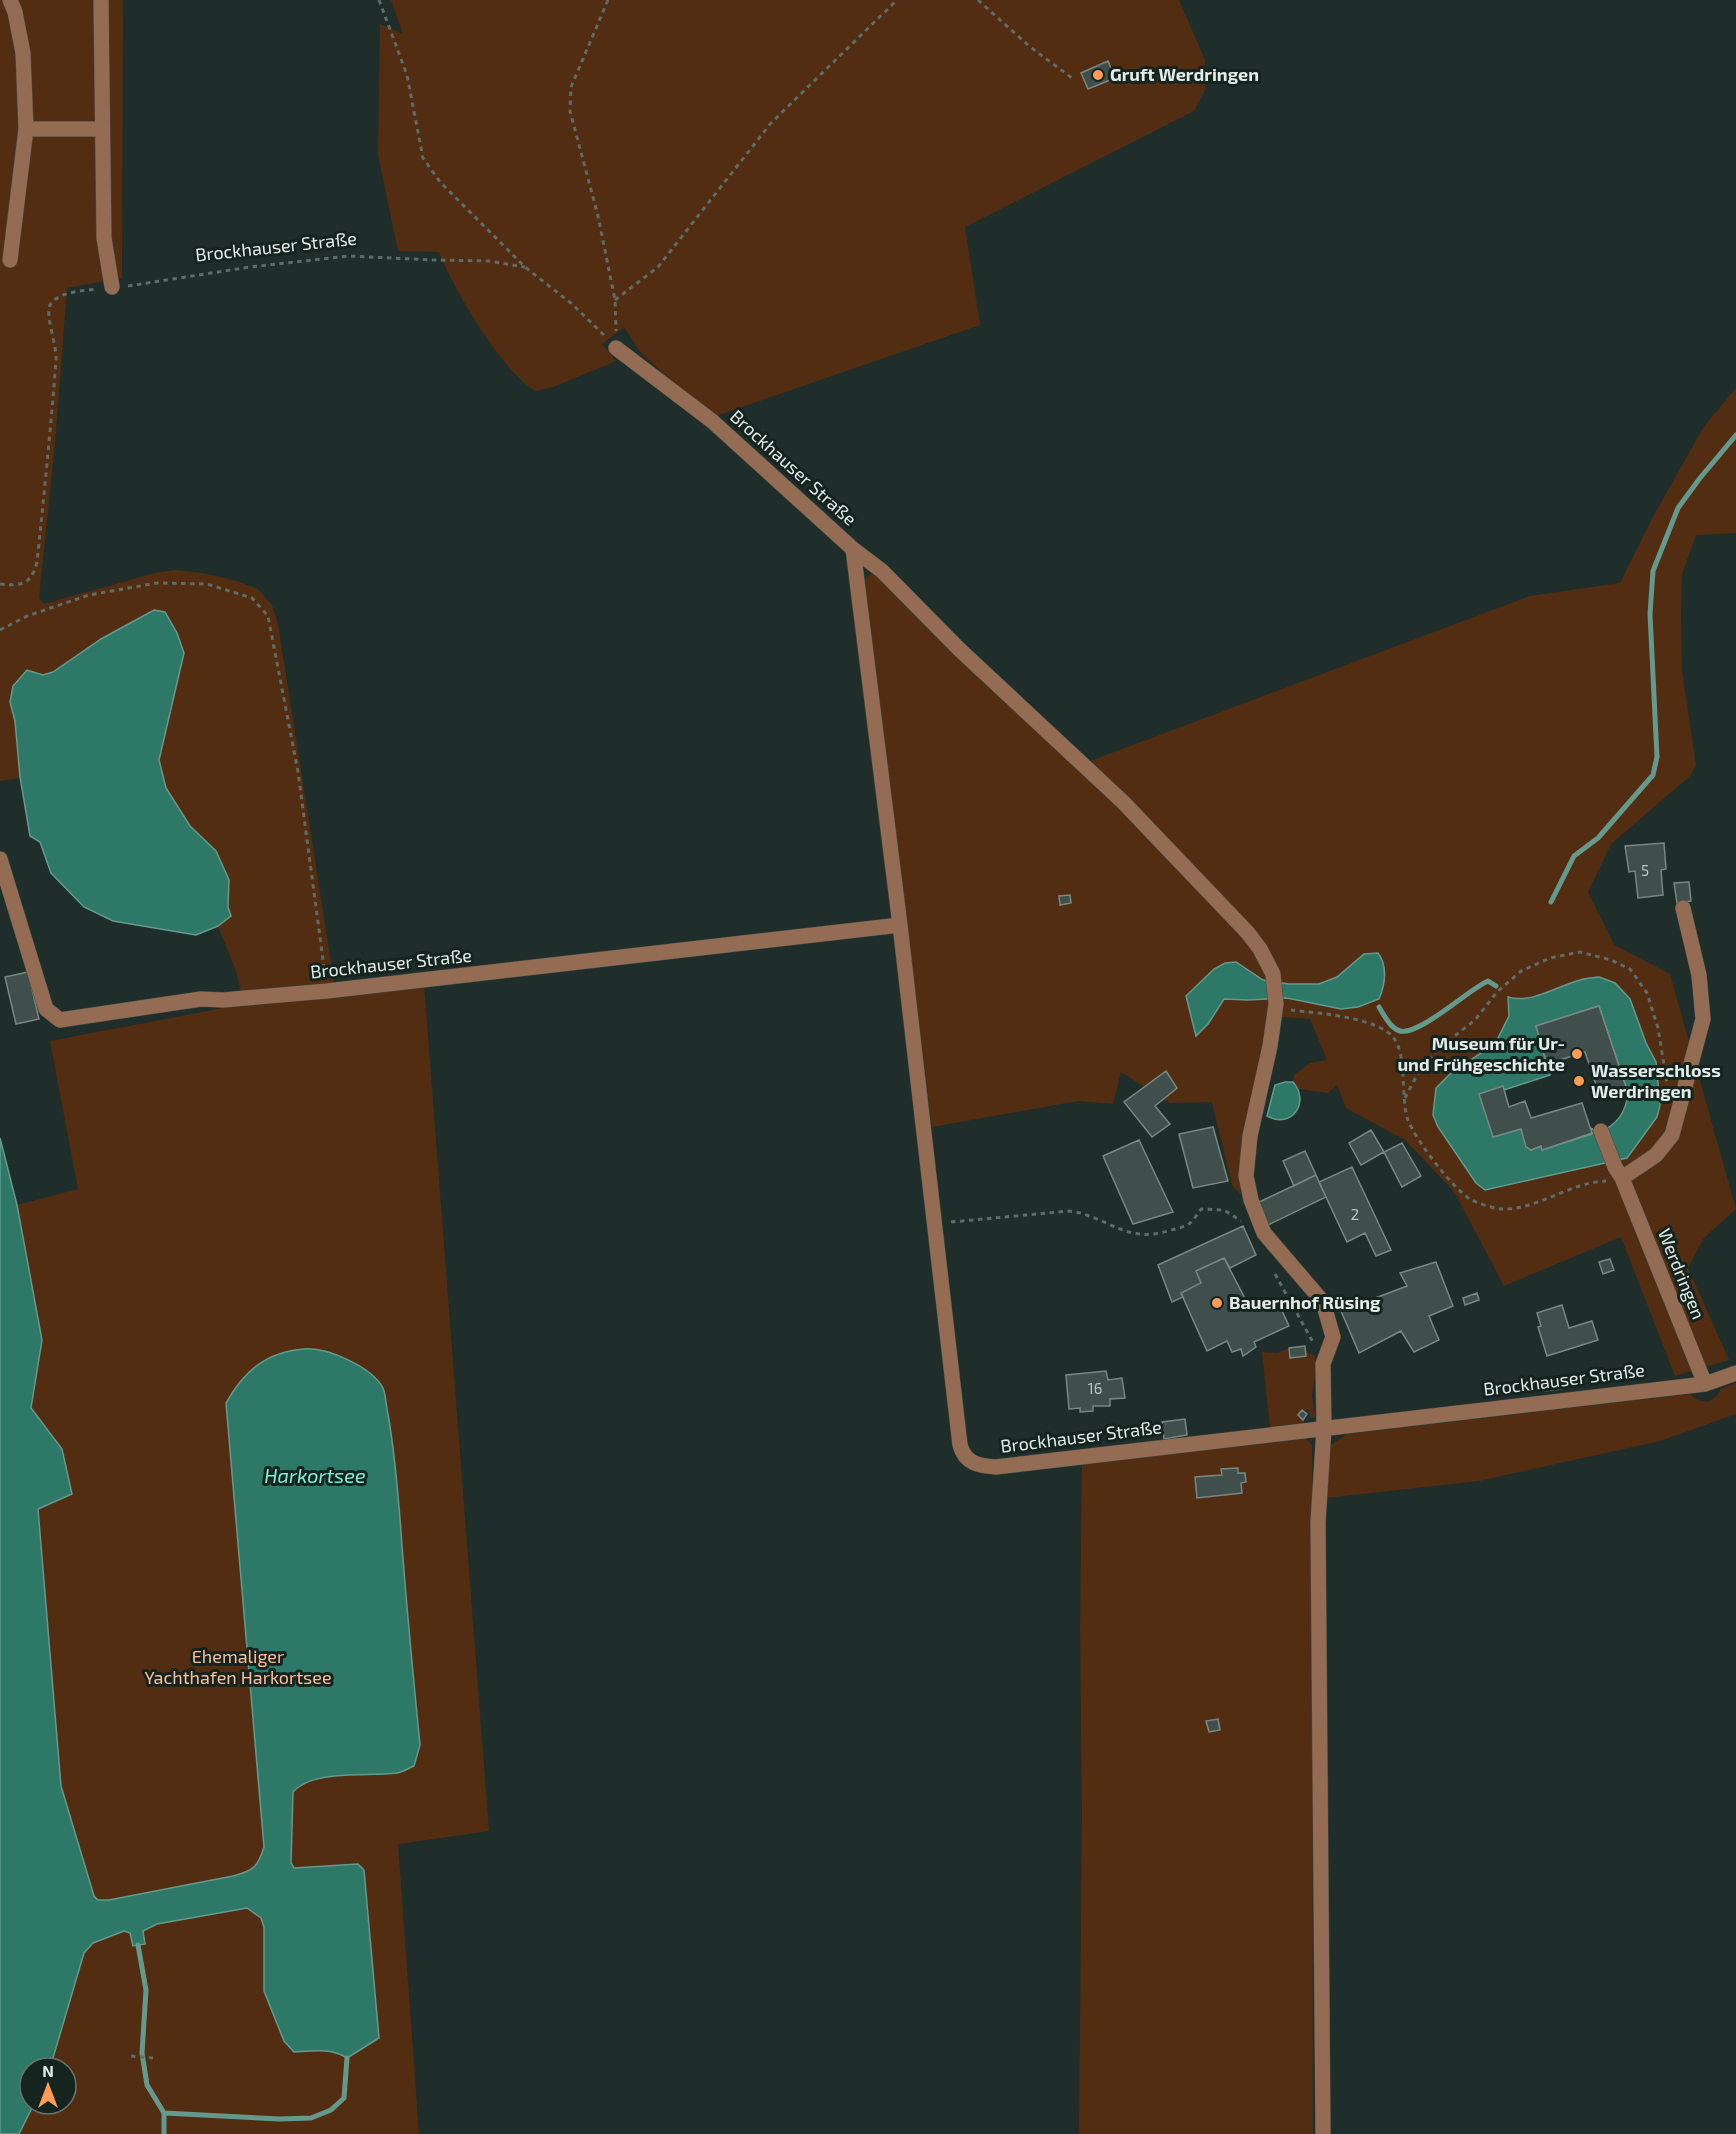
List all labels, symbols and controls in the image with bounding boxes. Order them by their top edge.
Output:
place label: Gruft Werdringen [1110,63,1259,85]
marker: Gruft Werdringen [1091,68,1105,82]
street label: Brockhauser Straße [194,227,358,265]
street label: Brockhauser Straße [726,405,861,530]
house number: 5 [1641,861,1649,879]
street label: Brockhauser Straße [309,944,473,982]
place label: Museum für Ur- und Frühgeschichte [1397,1032,1565,1075]
marker: Museum für Ur- und Frühgeschichte [1570,1047,1584,1061]
place label: Wasserschloss Werdringen [1591,1059,1721,1102]
marker: Wasserschloss Werdringen [1572,1074,1586,1088]
house number: 2 [1351,1205,1359,1223]
street label: Werdringen [1654,1225,1710,1322]
place label: Bauernhof Rüsing [1229,1291,1381,1313]
marker: Bauernhof Rüsing [1210,1296,1224,1310]
street label: Brockhauser Straße [1482,1358,1646,1400]
house number: 16 [1088,1379,1102,1397]
street label: Brockhauser Straße [999,1415,1163,1457]
water label: Harkortsee [264,1463,366,1487]
park label: Ehemaliger Yachthafen Harkortsee [144,1645,332,1688]
north arrow [18,2056,78,2116]
text: N [42,2061,54,2080]

